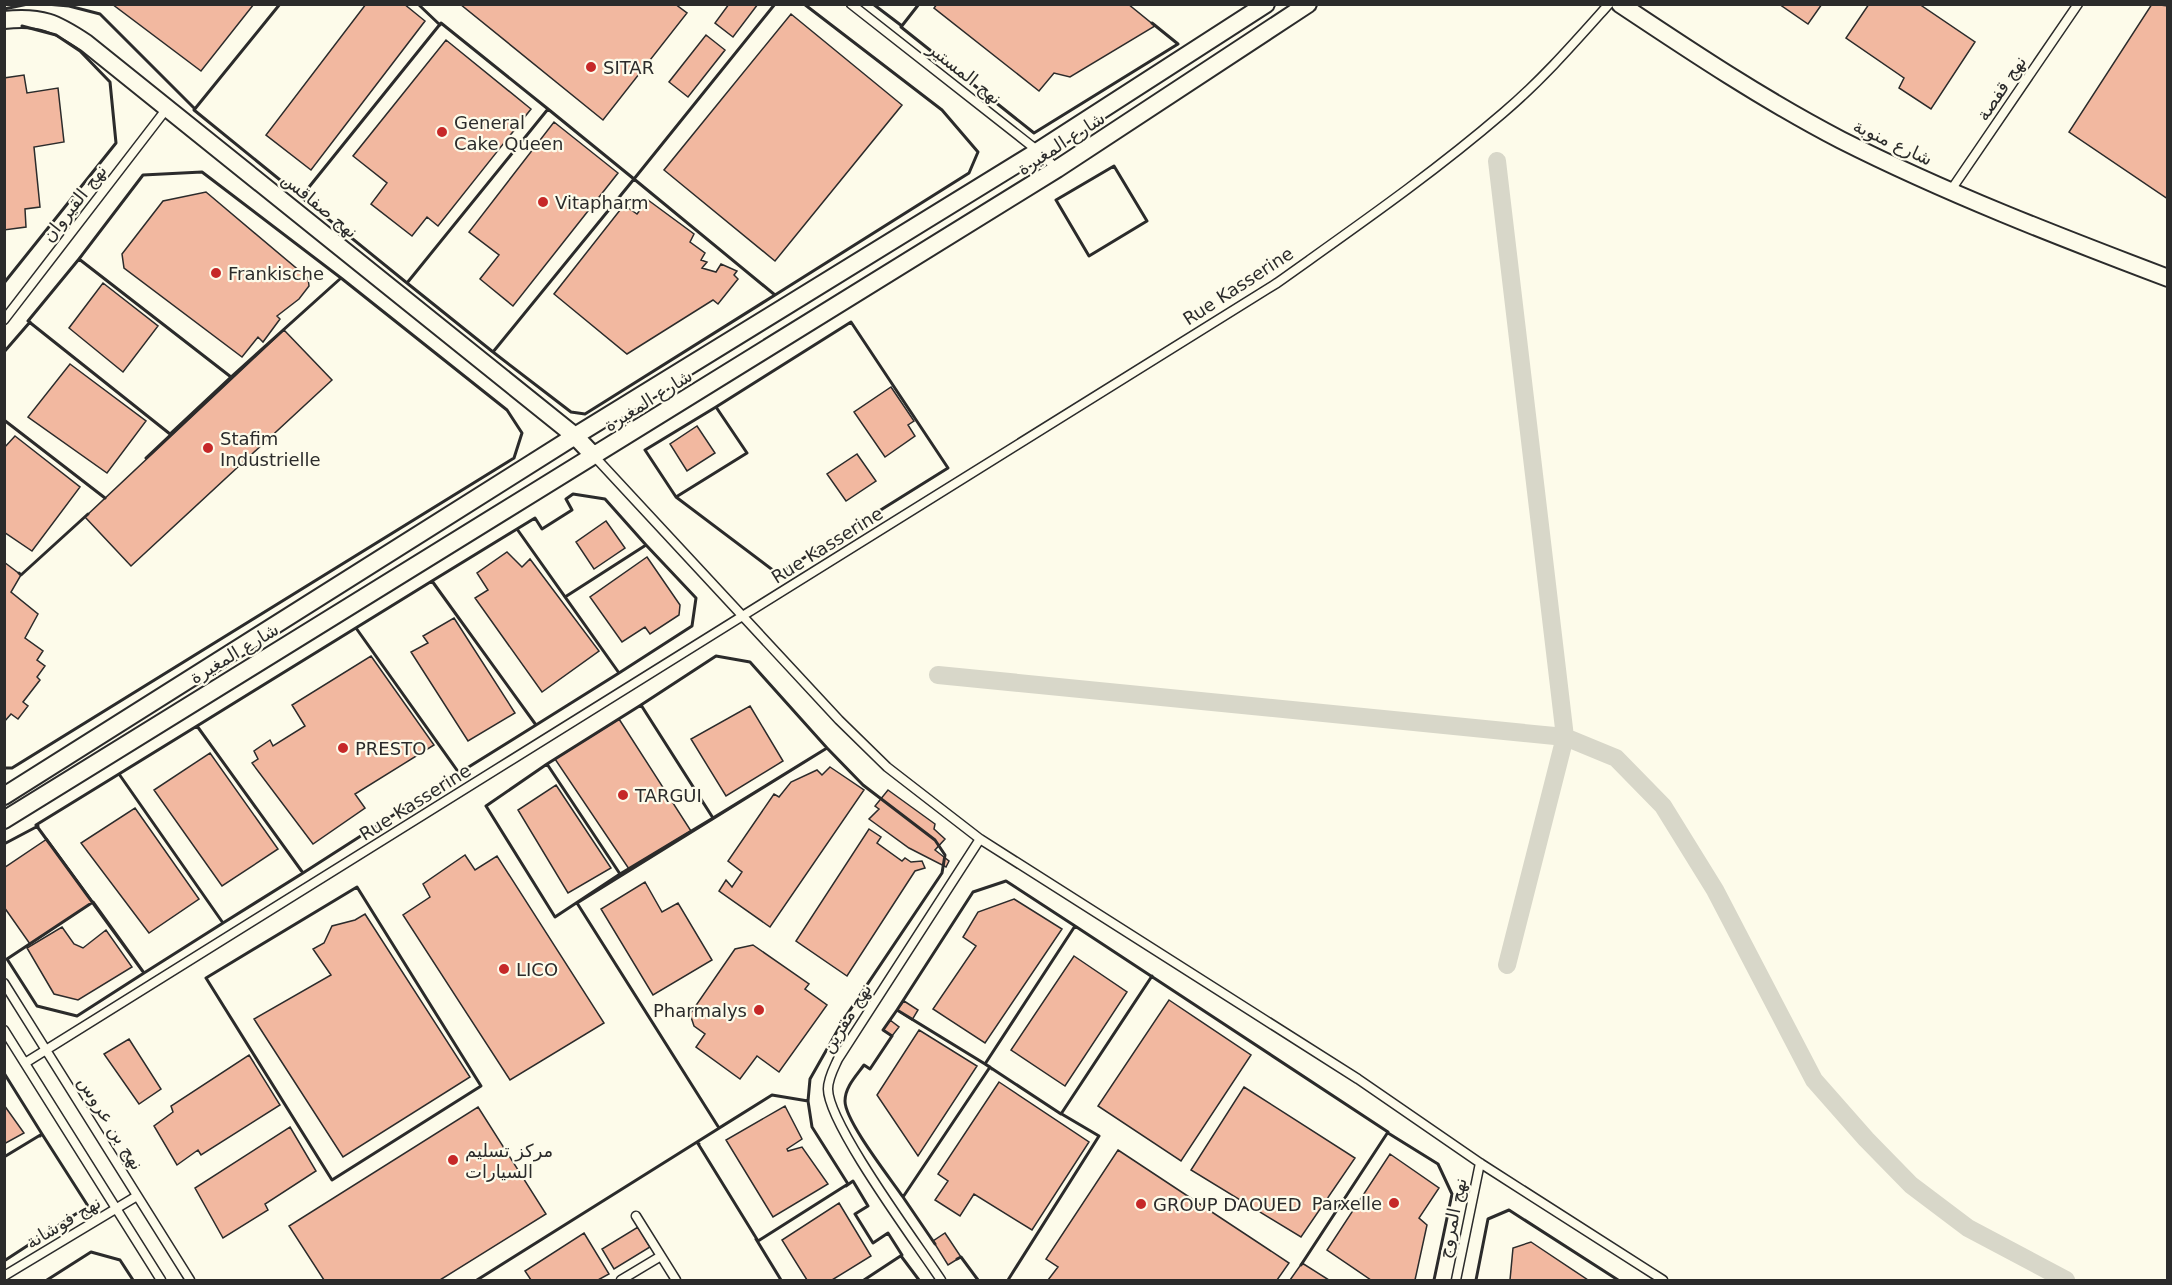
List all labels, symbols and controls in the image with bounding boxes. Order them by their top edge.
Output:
street label: نهج المستير [922,37,1006,109]
street label: نهج قفصة [1972,52,2031,125]
place label: SITAR [603,57,654,78]
marker: SITAR [584,60,598,74]
street label: شارع المغيرة [1013,107,1109,180]
place label: General Cake Queen [454,112,563,154]
street label: شارع منوبة [1850,115,1936,170]
marker: General Cake Queen [435,125,449,139]
street label: نهج القيروان [37,160,112,247]
street label: نهج صفاقس [277,168,362,243]
place label: Vitapharm [555,192,649,213]
marker: Vitapharm [536,195,550,209]
street label: Rue Kasserine [1179,243,1297,329]
place label: Frankische [228,263,324,284]
marker: Frankische [209,266,223,280]
street label: شارع المغيرة [600,365,697,436]
place label: Stafim Industrielle [220,428,321,470]
marker: Stafim Industrielle [201,441,215,455]
street label: Rue Kasserine [768,502,886,588]
street label: شارع المغيرة [186,618,283,689]
place label: PRESTO [355,738,426,759]
marker: PRESTO [336,741,350,755]
street label: Rue Kasserine [356,759,474,845]
place label: TARGUI [634,785,702,806]
marker: TARGUI [616,788,630,802]
place label: LICO [516,959,558,980]
marker: LICO [497,962,511,976]
street label: نهج مقرين [816,979,876,1057]
place label: Pharmalys [653,1000,747,1021]
marker: Pharmalys [752,1003,766,1017]
street label: نهج بن عروس [73,1072,148,1174]
place label: مركز تسليم السيارات [465,1140,553,1182]
marker: مركز تسليم السيارات [446,1153,460,1167]
street label: نهج المروج [1433,1176,1472,1260]
street label: نهج فوشانة [22,1191,105,1253]
place label: Parxelle [1312,1193,1382,1214]
place label: GROUP DAOUED [1153,1194,1302,1215]
marker: Parxelle [1387,1196,1401,1210]
marker: GROUP DAOUED [1134,1197,1148,1211]

